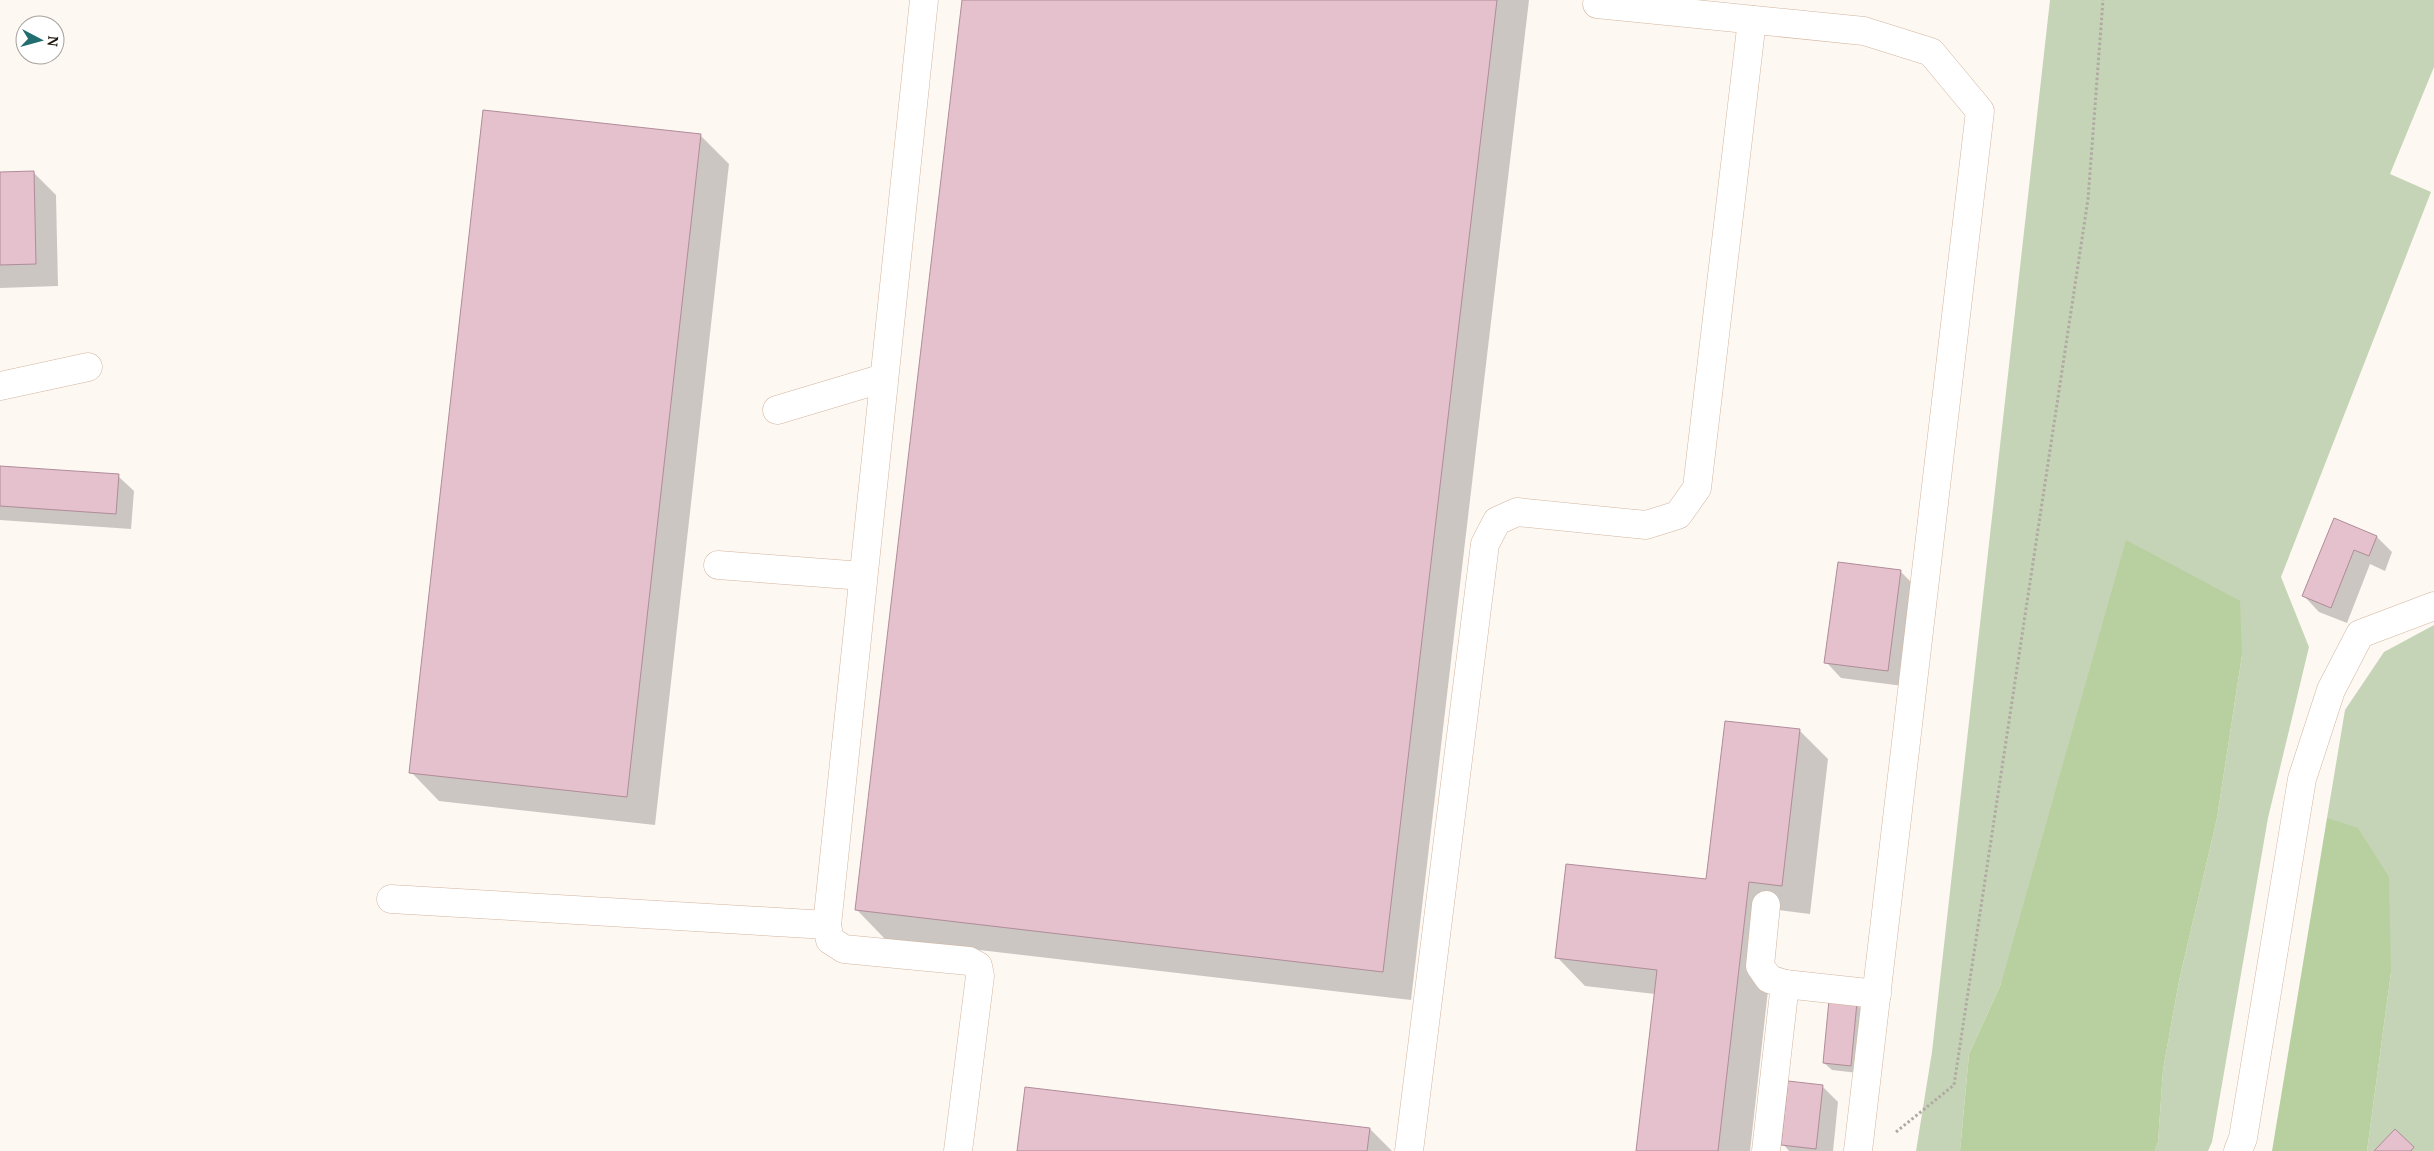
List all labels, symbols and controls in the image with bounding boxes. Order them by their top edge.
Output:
north arrow [15,15,65,65]
text: N [43,35,63,48]

